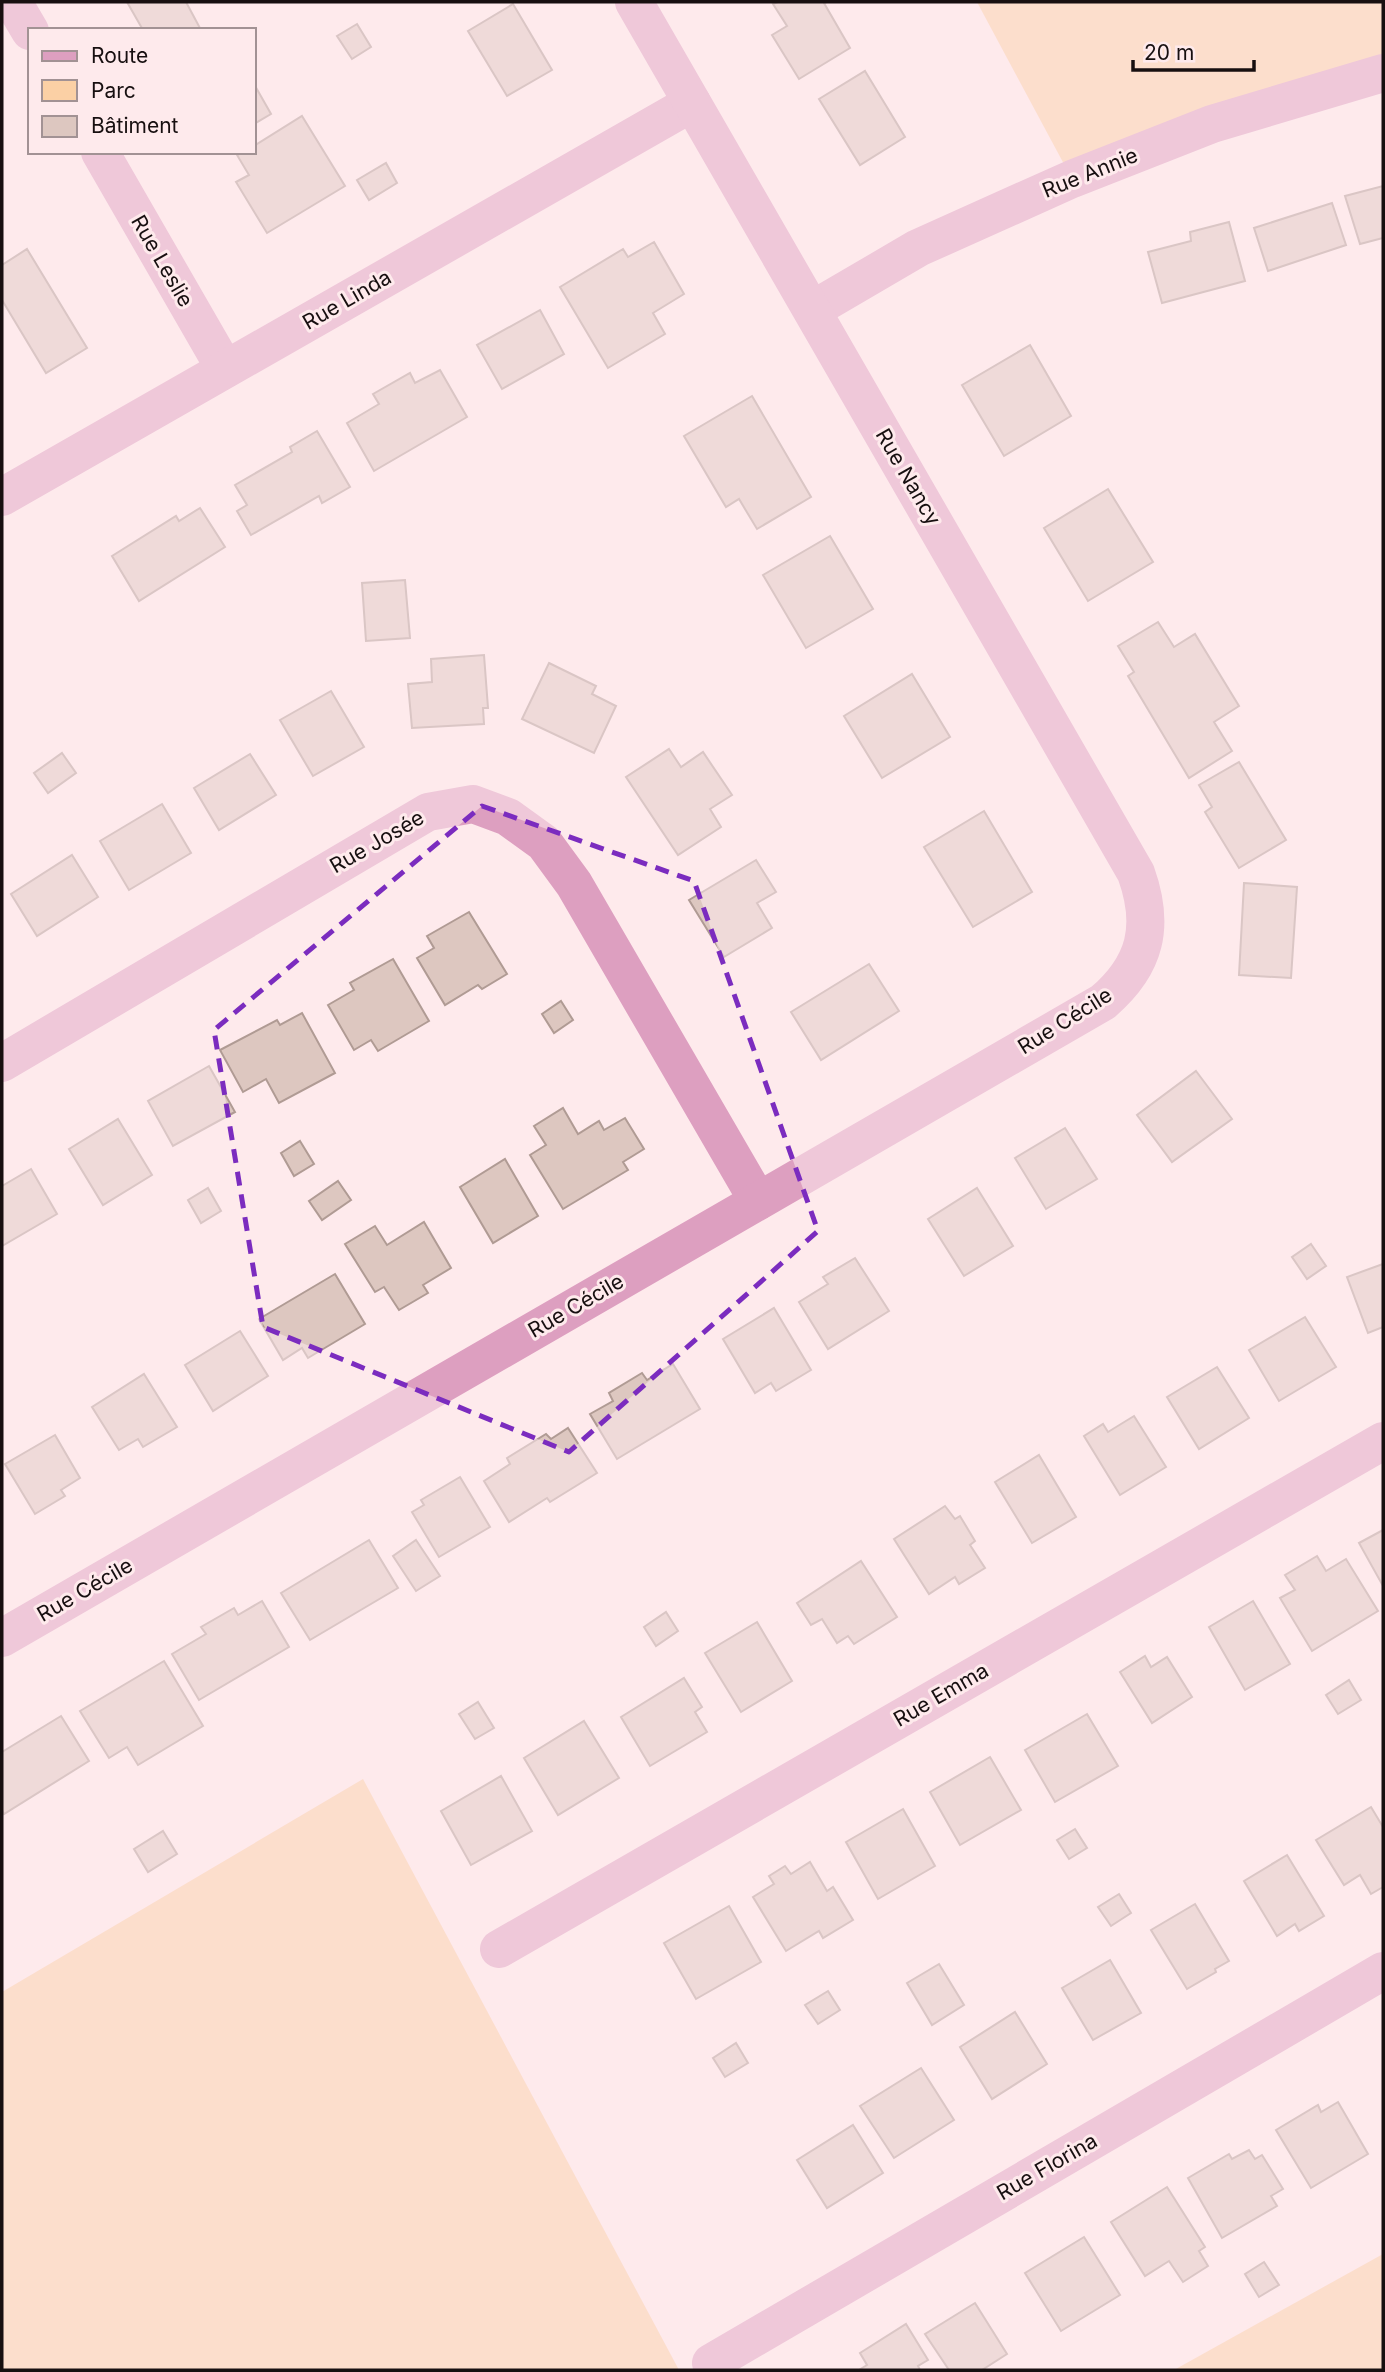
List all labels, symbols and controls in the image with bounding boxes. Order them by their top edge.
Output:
legend [28,28,256,154]
scale bar [1133,28,1254,72]
text: 20 m [1144,40,1194,65]
text: Route [91,43,148,68]
text: Parc [91,78,136,103]
text: Bâtiment [91,113,179,138]
street label: Rue Annie [1038,142,1141,203]
street label: Rue Leslie [126,210,199,311]
street label: Rue Linda [298,264,395,335]
street label: Rue Nancy [871,424,946,530]
street label: Rue Josée [325,805,428,878]
street label: Rue Cécile [1013,982,1116,1059]
street label: Rue Cécile [524,1268,628,1343]
street label: Rue Cécile [33,1552,137,1627]
street label: Rue Emma [889,1657,993,1732]
street label: Rue Florina [992,2128,1101,2205]

